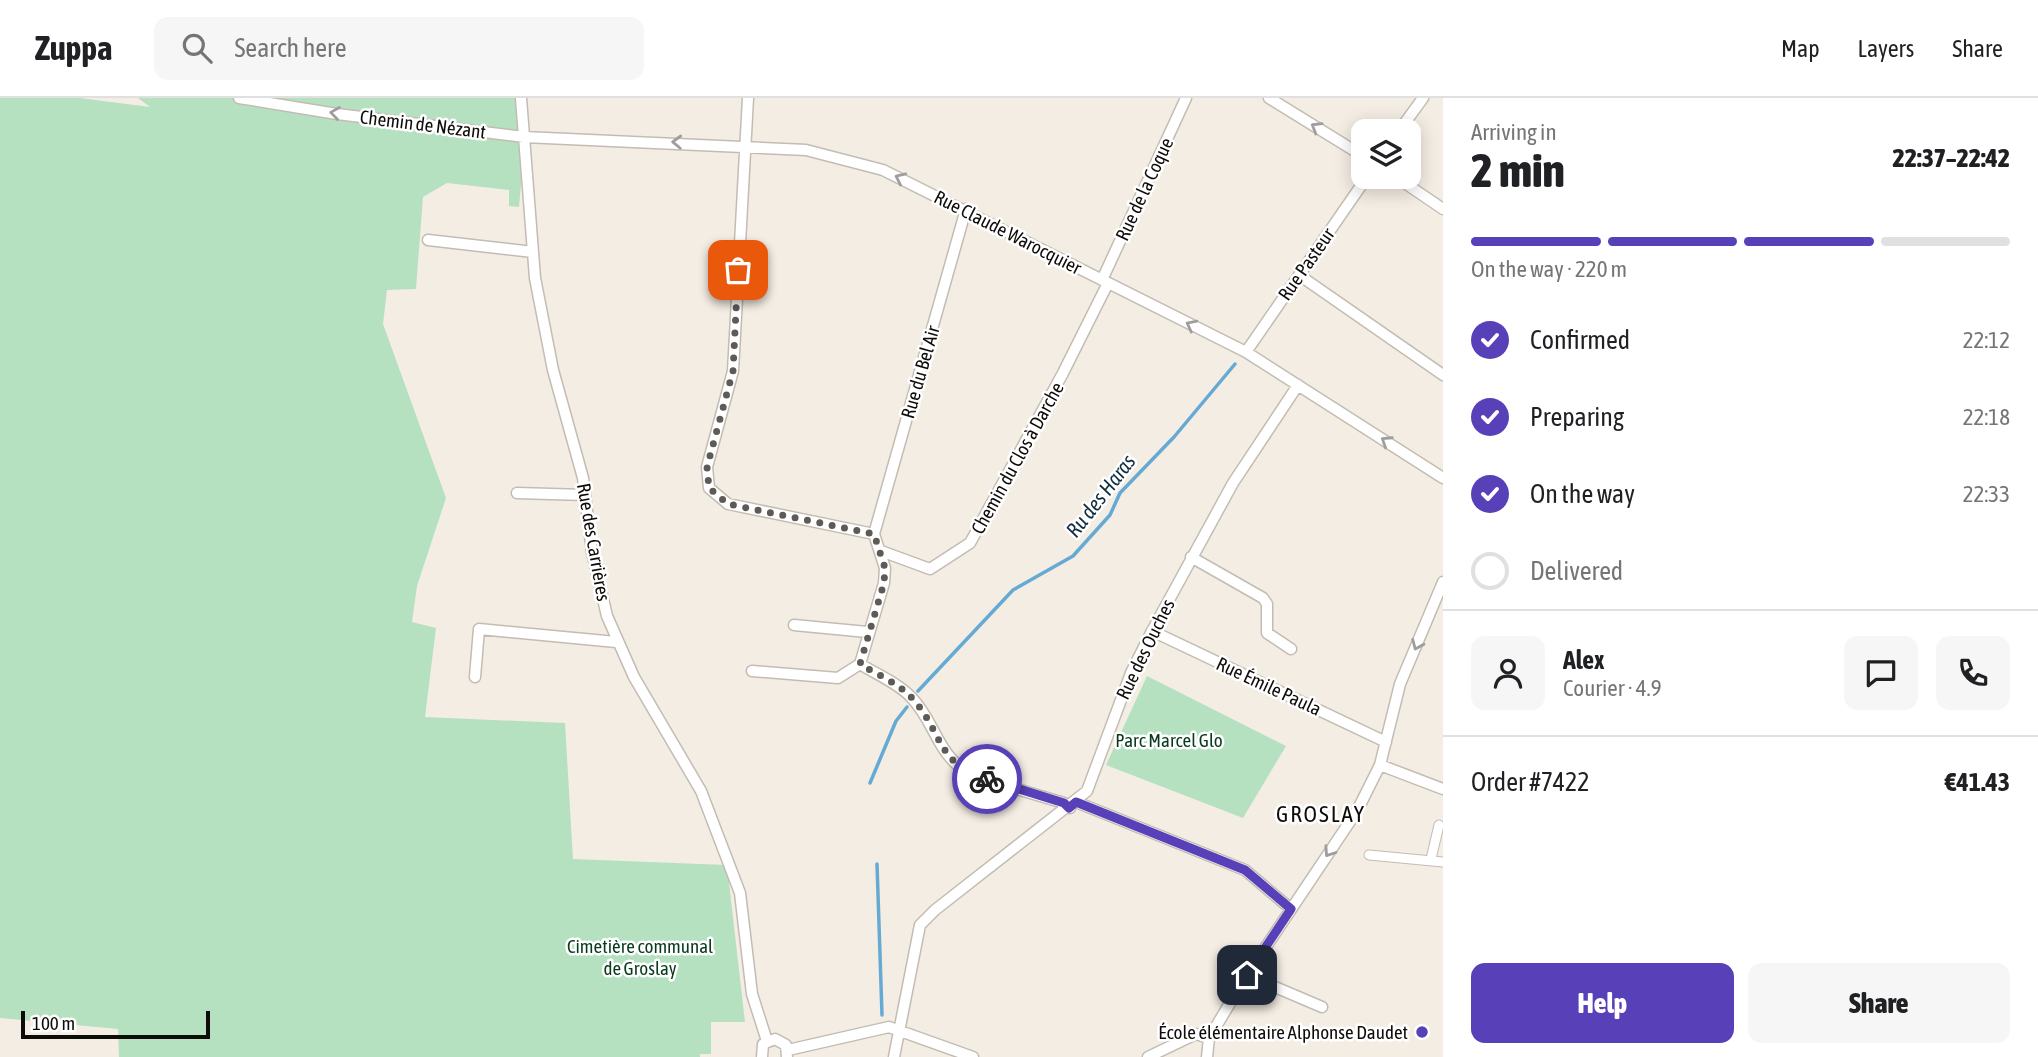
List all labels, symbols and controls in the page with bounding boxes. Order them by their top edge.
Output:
search box [154,17,644,80]
text: Zuppa [35,29,112,67]
icon: search [178,29,216,67]
text: Search here [234,33,347,63]
text: Map [1781,35,1820,62]
text: Layers [1858,35,1914,62]
text: Share [1952,35,2003,62]
street label: Chemin de Nézant [359,105,487,143]
one-way arrow [329,106,340,121]
map controls [1351,119,1421,189]
button: layers [1351,119,1421,189]
text: Arriving in [1471,119,1557,145]
one-way arrow [1310,122,1323,135]
street label: Rue de la Coque [1111,134,1177,244]
one-way arrow [671,135,682,150]
text: 22:37–22:42 [1893,143,2010,173]
text: 2 min [1471,144,1565,197]
one-way arrow [895,172,907,186]
street label: Rue Claude Warocquier [931,185,1086,279]
street label: Rue Pasteur [1273,223,1339,304]
pin [708,240,768,300]
icon: bag [719,251,757,289]
text: On the way · 220 m [1471,256,1627,282]
one-way arrow [1186,319,1198,333]
icon: check [1471,321,1509,359]
street label: Rue du Bel Air [896,323,944,421]
text: Confirmed [1530,325,1630,355]
text: 22:12 [1963,327,2010,353]
street label: Chemin du Clos à Darche [966,378,1068,538]
icon: check [1471,398,1509,436]
text: Preparing [1530,402,1624,432]
text: 22:18 [1963,404,2010,430]
one-way arrow [1381,437,1394,449]
water label: Ru des Haras [1061,449,1140,541]
icon: check [1471,475,1509,513]
text: On the way [1530,479,1635,509]
street label: Rue des Carrières [573,481,615,603]
text: 22:33 [1963,481,2010,507]
text: Delivered [1530,556,1623,586]
street label: Rue des Ouches [1111,595,1179,703]
button: person [1471,636,1545,710]
button: chat [1844,636,1918,710]
button: phone [1936,636,2010,710]
one-way arrow [1411,637,1425,650]
text: Alex [1563,645,1604,675]
street label: Rue Émile Paula [1213,652,1325,720]
text: Courier · 4.9 [1563,675,1662,701]
park label: Parc Marcel Glo [1115,729,1223,751]
courier [952,744,1022,814]
icon: bike [968,760,1006,798]
text: Order #7422 [1471,767,1590,797]
text: €41.43 [1945,767,2010,797]
district label: GROSLAY [1276,801,1366,827]
one-way arrow [1324,845,1337,858]
park label: Cimetière communal de Groslay [567,935,713,979]
pin [1217,945,1277,1005]
icon: home [1228,956,1266,994]
button: Help [1471,963,1734,1043]
button: Share [1748,963,2010,1043]
scale bar [21,1008,210,1040]
text: 100 m [32,1012,75,1034]
place label: École élémentaire Alphonse Daudet [1158,1021,1408,1043]
marker: École élémentaire Alphonse Daudet [1414,1024,1430,1040]

